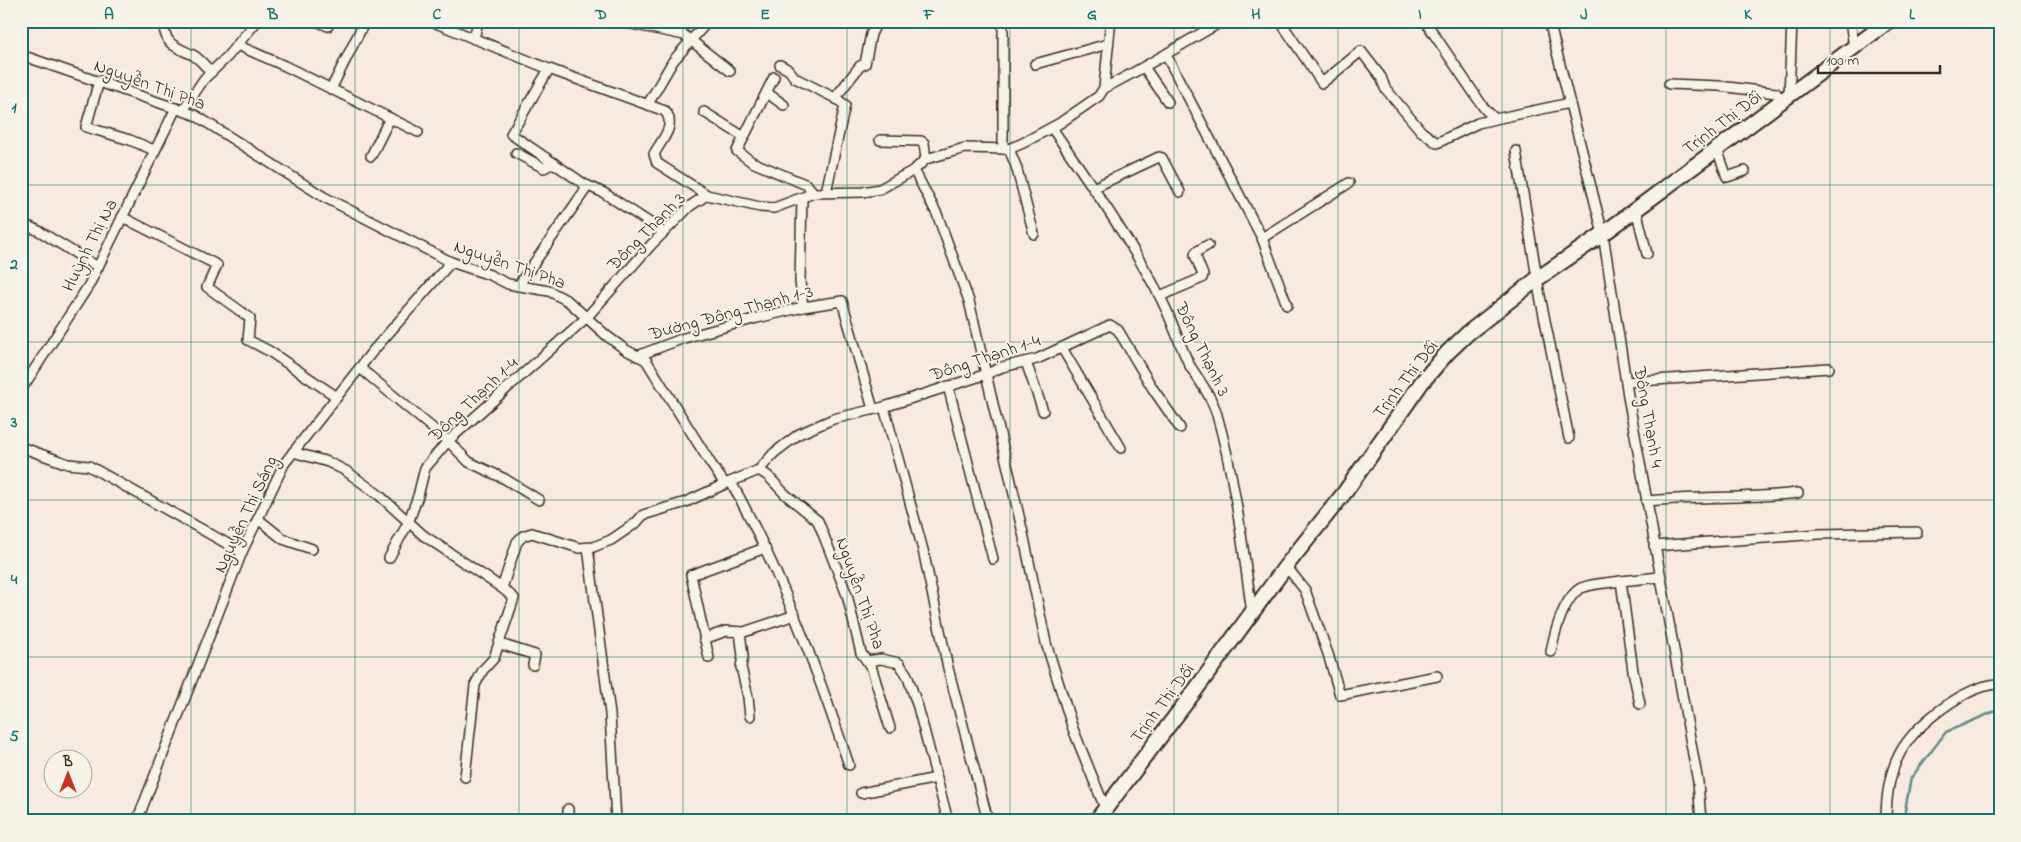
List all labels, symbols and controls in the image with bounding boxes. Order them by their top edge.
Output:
text: A [104,3,114,27]
text: B [267,3,279,27]
text: C [433,3,442,27]
text: D [594,3,607,27]
text: E [760,3,770,27]
text: F [923,3,935,27]
text: G [1087,3,1097,27]
text: H [1251,3,1261,27]
text: I [1418,3,1422,27]
text: J [1580,3,1588,27]
text: K [1744,3,1753,27]
text: L [1909,3,1916,27]
scale bar [1818,42,1941,74]
text: 100 m [1826,50,1859,72]
street label: Nguyễn Thị Pha [90,54,209,119]
street label: Trịnh Thị Dối [1678,85,1768,162]
text: 1 [11,96,17,120]
street label: Đông Thạnh 3 [601,187,693,279]
street label: Huỳnh Thị Na [56,195,125,297]
street label: Nguyễn Thị Pha [450,235,569,298]
text: 2 [9,253,18,277]
street label: Đường Đông Thạnh 1-3 [646,280,817,350]
street label: Đông Thạnh 3 [1166,297,1235,402]
street label: Đông Thạnh 1-4 [926,329,1045,390]
street label: Trịnh Thị Dối [1368,335,1446,425]
street label: Đông Thạnh 1-4 [423,352,526,450]
street label: Đông Thạnh 4 [1624,364,1669,471]
text: 3 [10,411,18,435]
street label: Nguyễn Thị Sáng [208,452,286,578]
street label: Nguyễn Thị Pha [827,534,890,653]
text: 4 [10,568,18,592]
street label: Trịnh Thị Dối [1125,659,1202,749]
text: 5 [9,725,19,749]
north arrow [42,750,92,800]
text: B [62,752,73,773]

